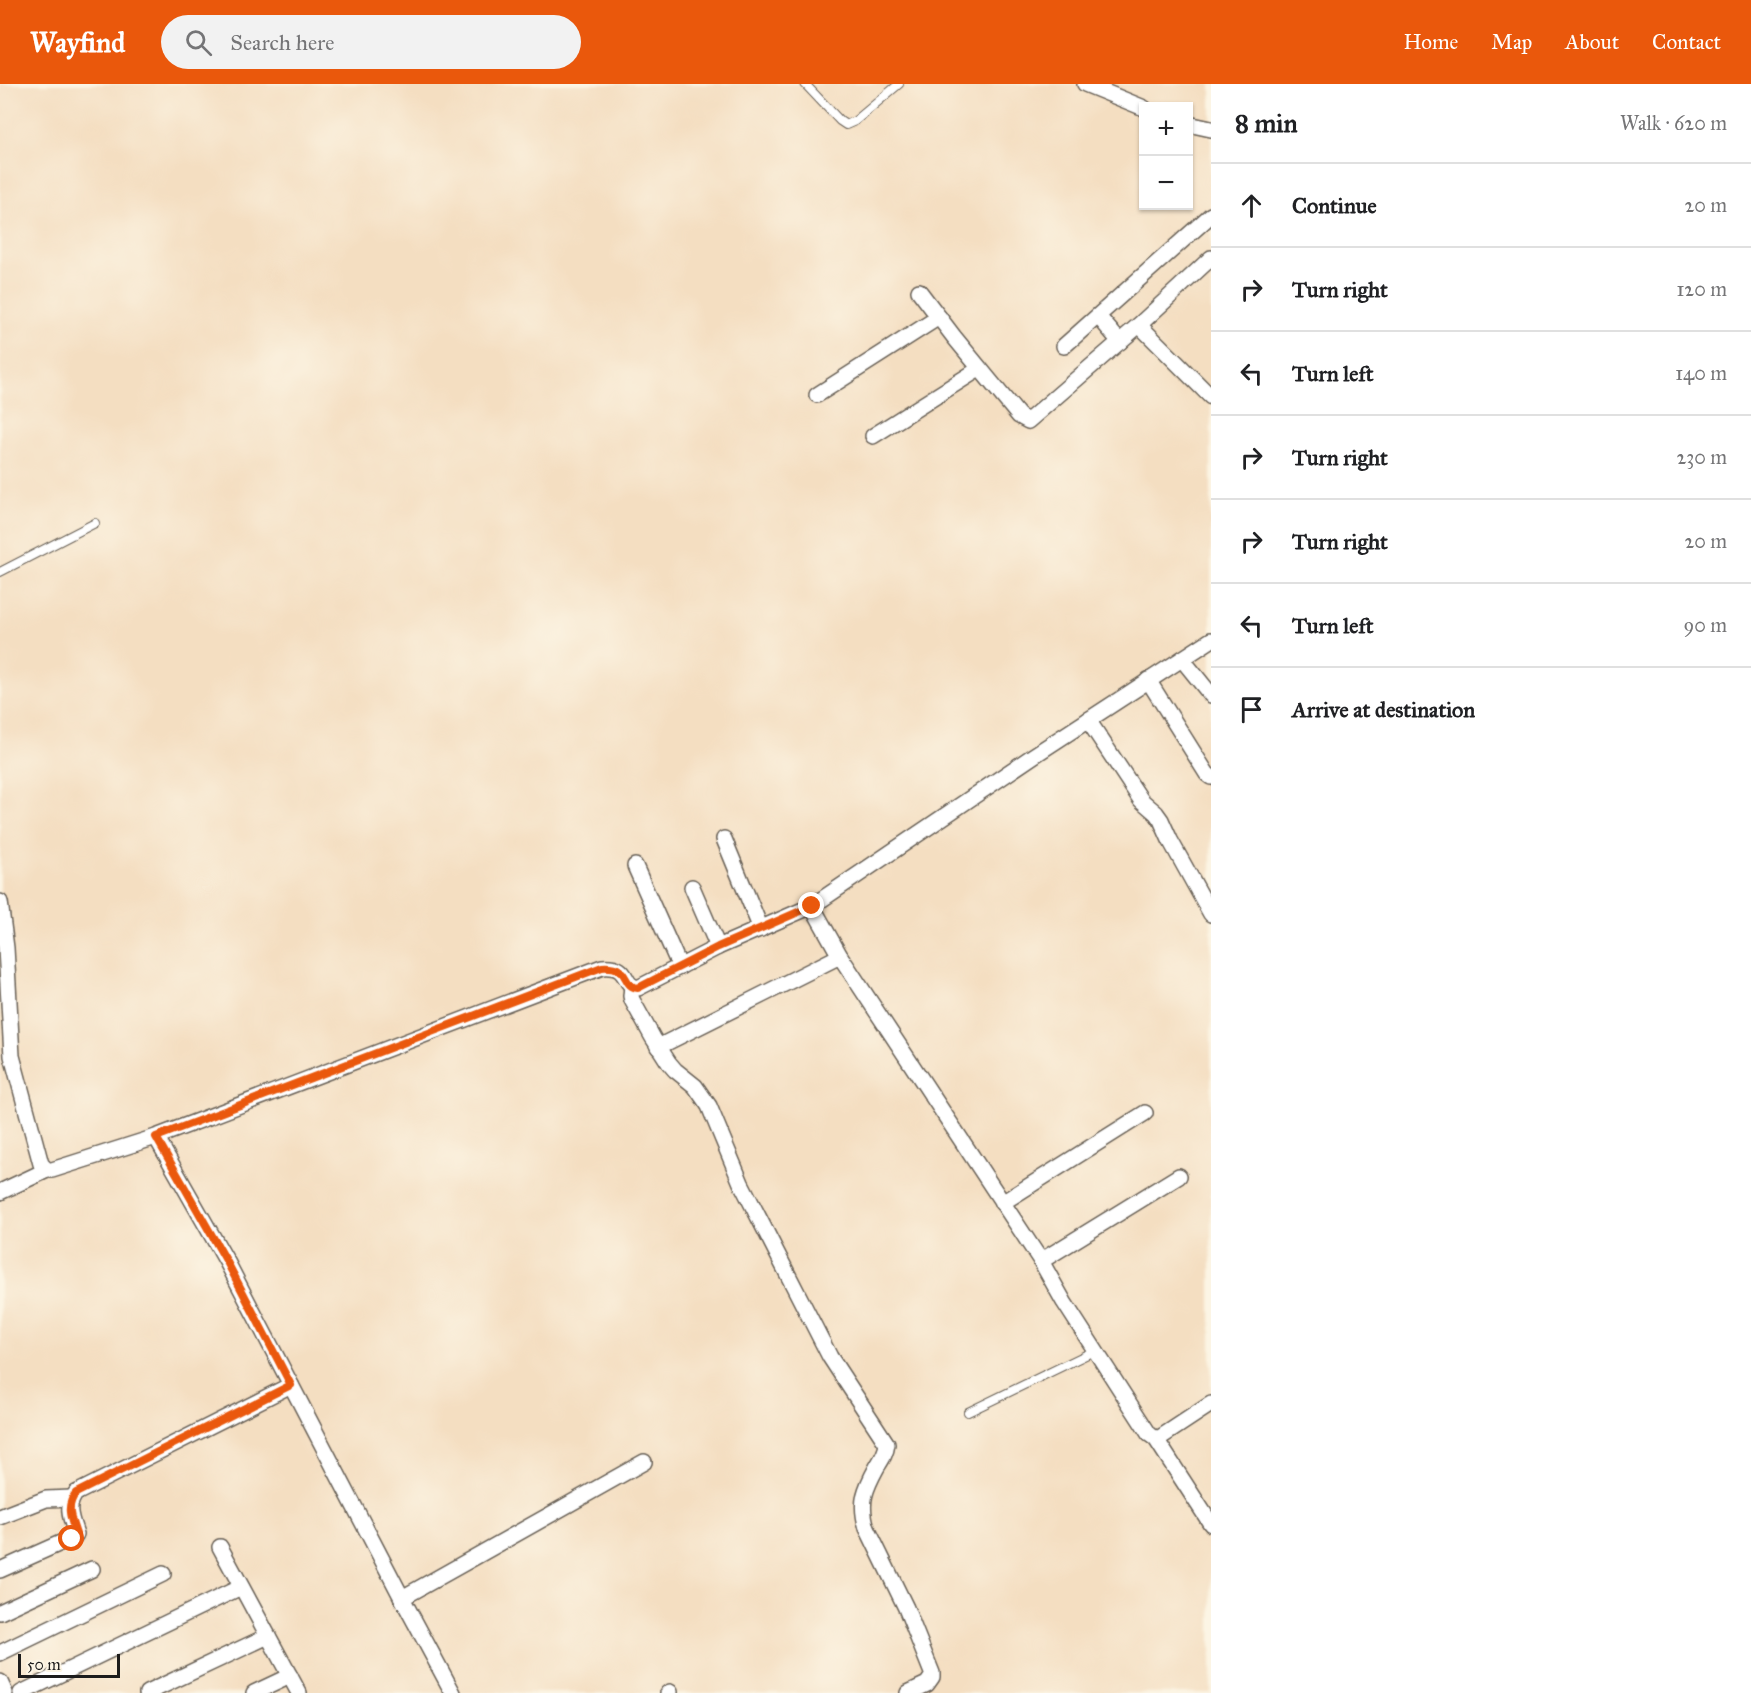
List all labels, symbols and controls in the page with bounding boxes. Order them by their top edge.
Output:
search box [161,15,581,69]
text: Wayfind [30,25,125,60]
icon: search [182,26,215,59]
text: Search here [230,29,334,56]
text: Home [1403,29,1458,55]
text: Map [1491,29,1532,55]
text: About [1565,29,1619,55]
text: Contact [1652,29,1721,55]
map controls [1139,102,1193,210]
button: + [1139,102,1193,156]
text: 8 min [1235,107,1298,139]
text: Walk · 620 m [1620,111,1727,135]
button: − [1139,156,1193,210]
icon: ahead [1235,189,1268,222]
text: Continue [1292,192,1377,219]
text: 20 m [1684,193,1727,217]
icon: right [1235,273,1268,306]
text: Turn right [1292,276,1388,303]
text: 120 m [1676,277,1727,301]
icon: left [1235,357,1268,390]
text: Turn left [1292,360,1374,387]
text: 140 m [1675,361,1727,385]
icon: right [1235,441,1268,474]
text: Turn right [1292,444,1388,471]
text: 230 m [1676,445,1727,469]
icon: right [1235,525,1268,558]
text: Turn right [1292,528,1388,555]
text: 20 m [1684,529,1727,553]
icon: left [1235,609,1268,642]
text: Turn left [1292,612,1374,639]
text: 90 m [1684,613,1727,637]
icon: arrive [1235,693,1268,726]
text: Arrive at destination [1292,696,1475,723]
route end [798,892,824,918]
route start [58,1525,84,1551]
scale bar [18,1651,120,1678]
text: 50 m [27,1655,61,1674]

